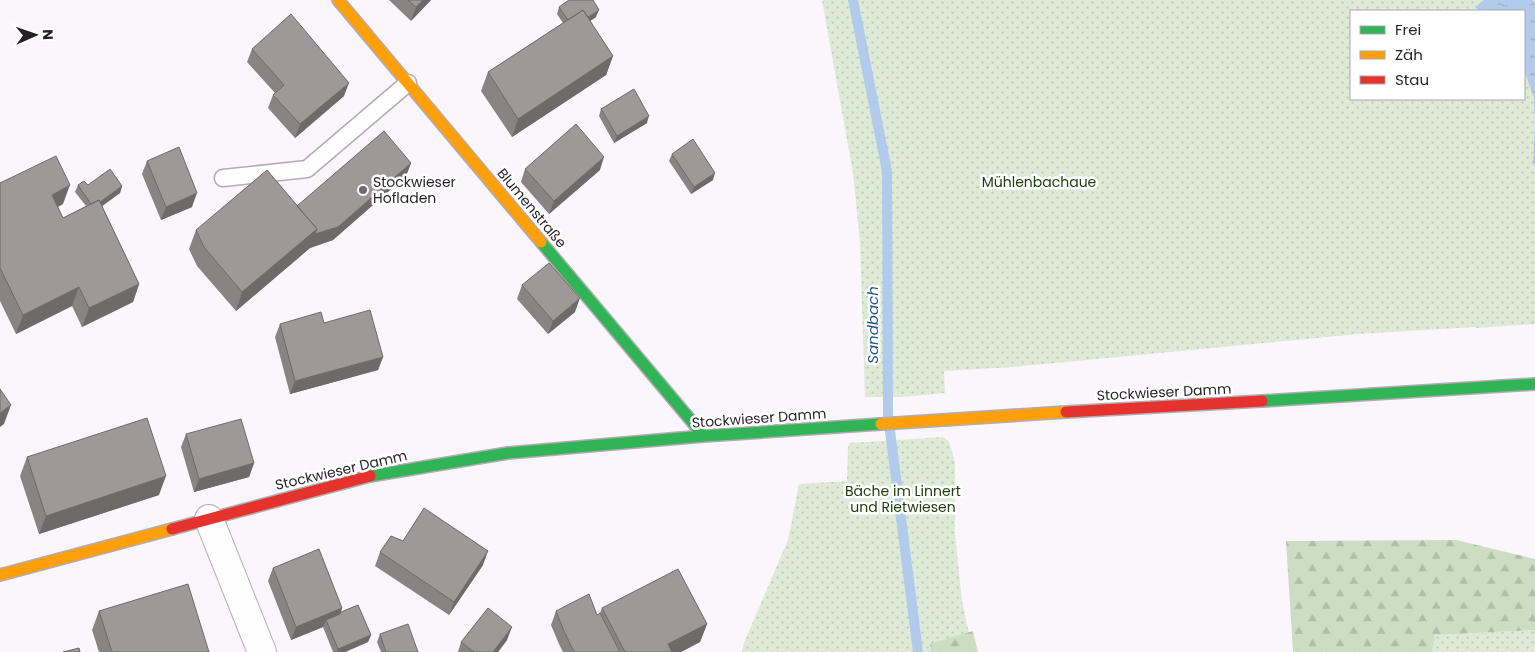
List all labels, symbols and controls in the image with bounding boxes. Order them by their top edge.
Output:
north arrow [10,10,60,60]
legend [1350,10,1525,100]
text: Frei [1395,19,1421,40]
text: N [38,29,58,40]
text: Zäh [1395,44,1423,65]
text: Stau [1395,69,1429,90]
street label: Blumenstraße [493,164,571,252]
place label: Stockwieser Hofladen [373,172,456,208]
park label: Mühlenbachaue [982,172,1097,192]
marker: Stockwieser Hofladen [357,184,369,196]
water label: Sandbach [862,286,883,364]
street label: Stockwieser Damm [1096,378,1232,406]
street label: Stockwieser Damm [691,403,827,433]
street label: Stockwieser Damm [273,445,409,495]
park label: Bäche im Linnert und Rietwiesen [845,481,961,517]

